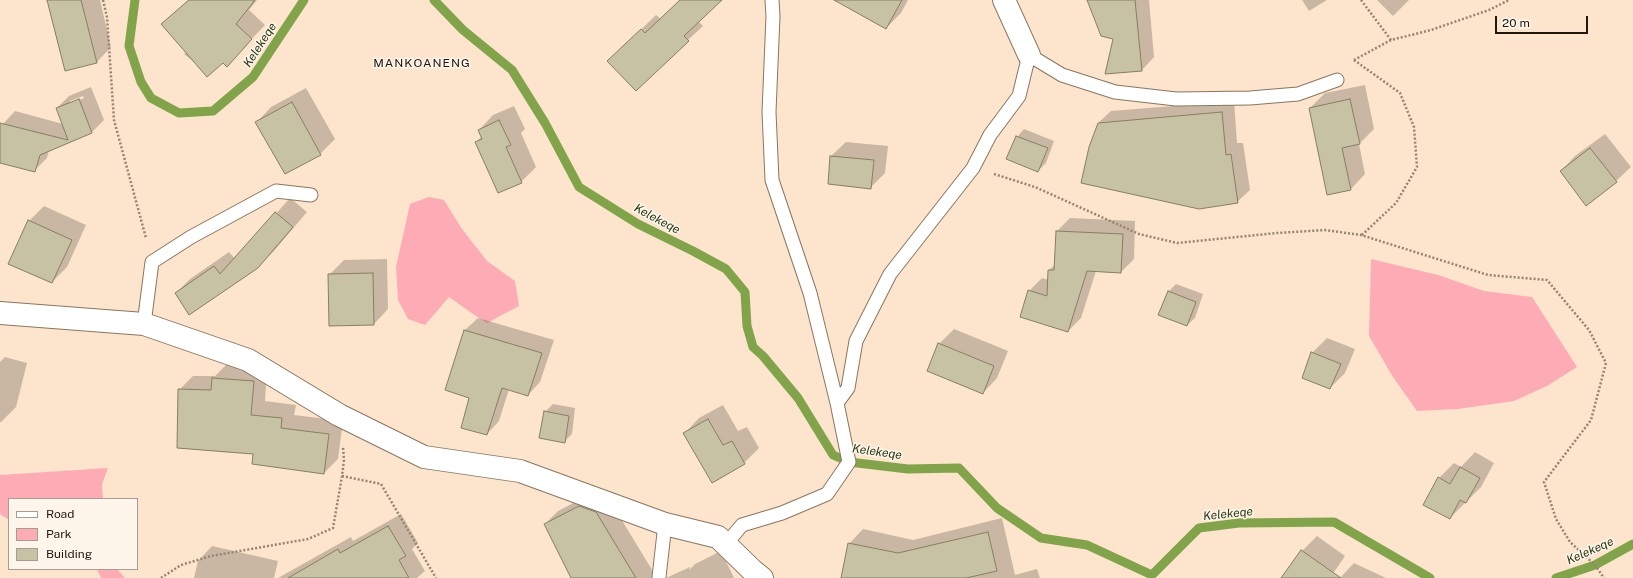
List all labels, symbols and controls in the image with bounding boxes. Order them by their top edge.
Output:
scale bar [1497,8,1590,34]
text: 20 m [1502,16,1530,30]
water label: Kelekeqe [240,20,280,70]
district label: MANKOANENG [373,56,471,70]
water label: Kelekeqe [632,201,682,237]
water label: Kelekeqe [851,441,903,463]
legend [8,498,138,570]
water label: Kelekeqe [1202,504,1254,524]
text: Road [46,507,74,521]
text: Park [46,527,72,541]
water label: Kelekeqe [1564,534,1616,568]
text: Building [46,547,92,561]

